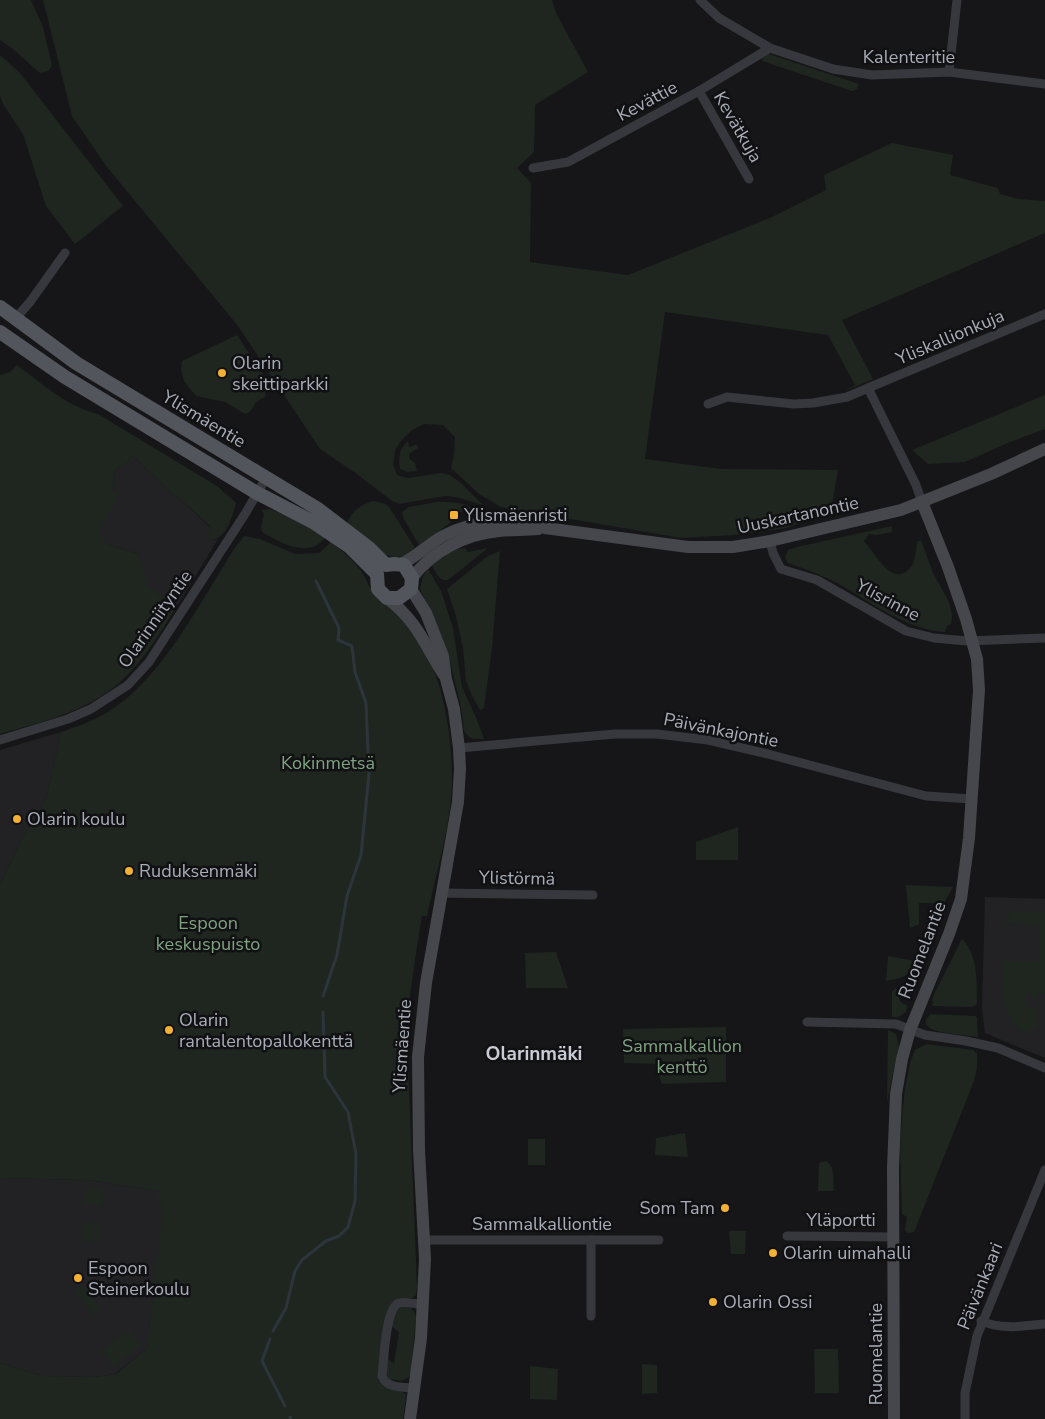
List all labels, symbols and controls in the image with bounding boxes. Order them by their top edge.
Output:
street label: Kalenteritie [863,45,955,69]
street label: Kevättie [613,75,681,127]
street label: Kevätkuja [708,87,768,167]
street label: Yliskallionkuja [891,303,1008,371]
place label: Olarin skeittiparkki [232,351,328,396]
marker: Olarin skeittiparkki [216,367,228,379]
street label: Ylismäentie [157,384,250,453]
street label: Uuskartanontie [735,490,861,540]
place label: Ylismäenristi [463,503,567,527]
marker: Ylismäenristi [448,509,460,521]
street label: Olarinniityntie [112,565,198,673]
street label: Ylisrinne [851,573,924,627]
street label: Päivänkajontie [662,707,780,753]
park label: Kokinmetsä [281,751,375,775]
place label: Olarin koulu [27,807,125,831]
marker: Olarin koulu [11,813,23,825]
place label: Ruduksenmäki [139,859,257,883]
marker: Ruduksenmäki [123,865,135,877]
street label: Ylistörmä [478,865,555,891]
street label: Ruomelantie [892,898,952,1002]
park label: Espoon keskuspuisto [156,911,260,956]
street label: Ylismäentie [387,998,417,1095]
place label: Olarin rantalentopallokenttä [179,1008,353,1053]
marker: Olarin rantalentopallokenttä [163,1024,175,1036]
park label: Sammalkallion kenttö [622,1034,742,1079]
district label: Olarinmäki [486,1041,582,1067]
place label: Som Tam [639,1196,715,1220]
marker: Som Tam [719,1202,731,1214]
street label: Yläportti [805,1208,876,1232]
street label: Sammalkalliontie [472,1212,612,1236]
street label: Päivänkaari [952,1239,1008,1333]
place label: Olarin uimahalli [783,1241,911,1265]
marker: Olarin uimahalli [767,1247,779,1259]
place label: Espoon Steinerkoulu [88,1256,190,1301]
marker: Espoon Steinerkoulu [72,1272,84,1284]
place label: Olarin Ossi [723,1290,812,1314]
marker: Olarin Ossi [707,1296,719,1308]
street label: Ruomelantie [864,1303,888,1405]

